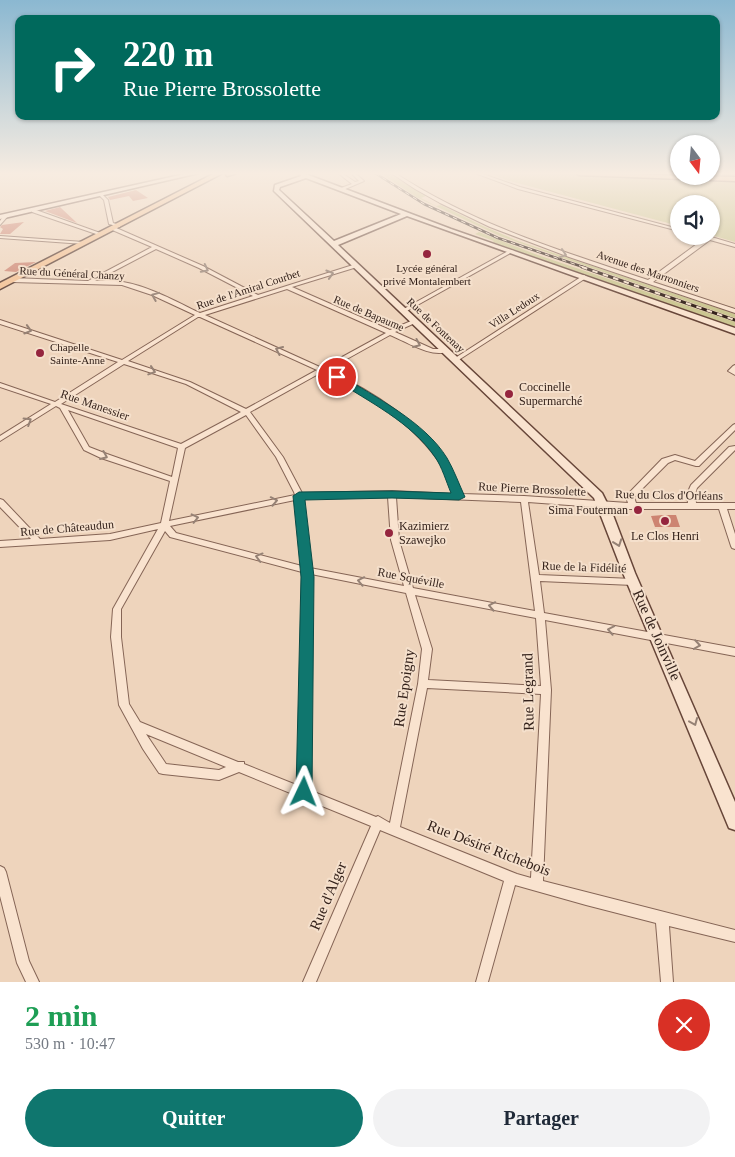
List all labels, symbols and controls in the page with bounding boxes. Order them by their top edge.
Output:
icon: right [40,35,105,100]
text: 220 m [123,35,213,74]
text: Rue Pierre Brossolette [123,76,321,101]
north arrow [670,135,720,185]
map controls [670,135,720,245]
button: sound [670,195,720,245]
marker: Lycée général privé Montalembert [421,248,433,260]
one-way arrow [559,248,567,258]
street label: Avenue des Marronniers [595,248,701,294]
place label: Lycée général privé Montalembert [383,262,471,287]
one-way arrow [200,263,209,273]
street label: Rue du Général Chanzy [19,264,125,282]
street label: Rue de l'Amiral Courbet [195,267,301,311]
one-way arrow [325,269,334,279]
street label: Villa Ledoux [487,289,542,331]
one-way arrow [151,292,160,302]
street label: Rue de Bapaume [332,293,406,333]
street label: Rue de Fontenay [405,295,468,355]
one-way arrow [24,325,32,335]
one-way arrow [412,338,421,349]
place label: Chapelle Sainte-Anne [50,341,105,366]
one-way arrow [275,346,284,357]
marker: Chapelle Sainte-Anne [34,347,46,359]
pin [316,356,358,398]
icon: arrive [323,363,351,391]
one-way arrow [148,365,156,375]
place label: Coccinelle Supermarché [519,380,582,408]
street label: Rue Manessier [59,387,131,423]
marker: Coccinelle Supermarché [503,388,515,400]
one-way arrow [22,418,31,428]
one-way arrow [99,450,107,460]
street label: Rue Pierre Brossolette [478,479,586,499]
street label: Rue du Clos d'Orléans [615,487,723,503]
one-way arrow [270,496,278,507]
place label: Sima Fouterman [548,503,628,517]
marker: Sima Fouterman [632,504,644,516]
one-way arrow [191,513,200,524]
marker: Le Clos Henri [659,515,671,527]
street label: Rue de Châteaudun [20,517,114,539]
place label: Kazimierz Szawejko [399,519,449,547]
marker: Kazimierz Szawejko [383,527,395,539]
place label: Le Clos Henri [631,529,700,543]
one-way arrow [612,538,622,547]
one-way arrow [255,552,264,563]
street label: Rue de la Fidélité [541,559,627,575]
street label: Rue Squéville [376,565,446,591]
one-way arrow [357,576,366,587]
street label: Rue de Joinville [630,587,684,683]
one-way arrow [487,602,496,612]
one-way arrow [607,625,616,635]
one-way arrow [693,640,701,650]
street label: Rue Epoigny [391,647,417,728]
street label: Rue Legrand [519,652,537,731]
one-way arrow [688,717,698,726]
position arrow [277,765,329,817]
street label: Rue Désiré Richebois [425,817,553,879]
street label: Rue d'Alger [307,860,349,932]
text: 2 min [25,999,98,1032]
button: close [658,999,710,1051]
text: 530 m · 10:47 [25,1035,115,1052]
button: Quitter [25,1089,363,1147]
button: Partager [373,1089,710,1147]

